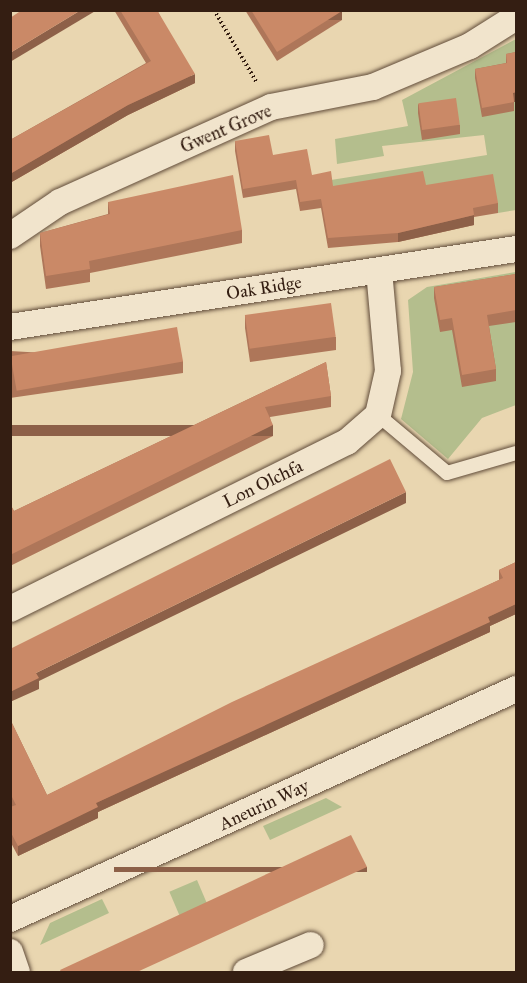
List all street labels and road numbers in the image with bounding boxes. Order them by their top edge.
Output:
street label: Gwent Grove [177,100,275,158]
street label: Oak Ridge [225,271,303,305]
street label: Lon Olchfa [220,455,306,513]
street label: Aneurin Way [216,775,312,835]

